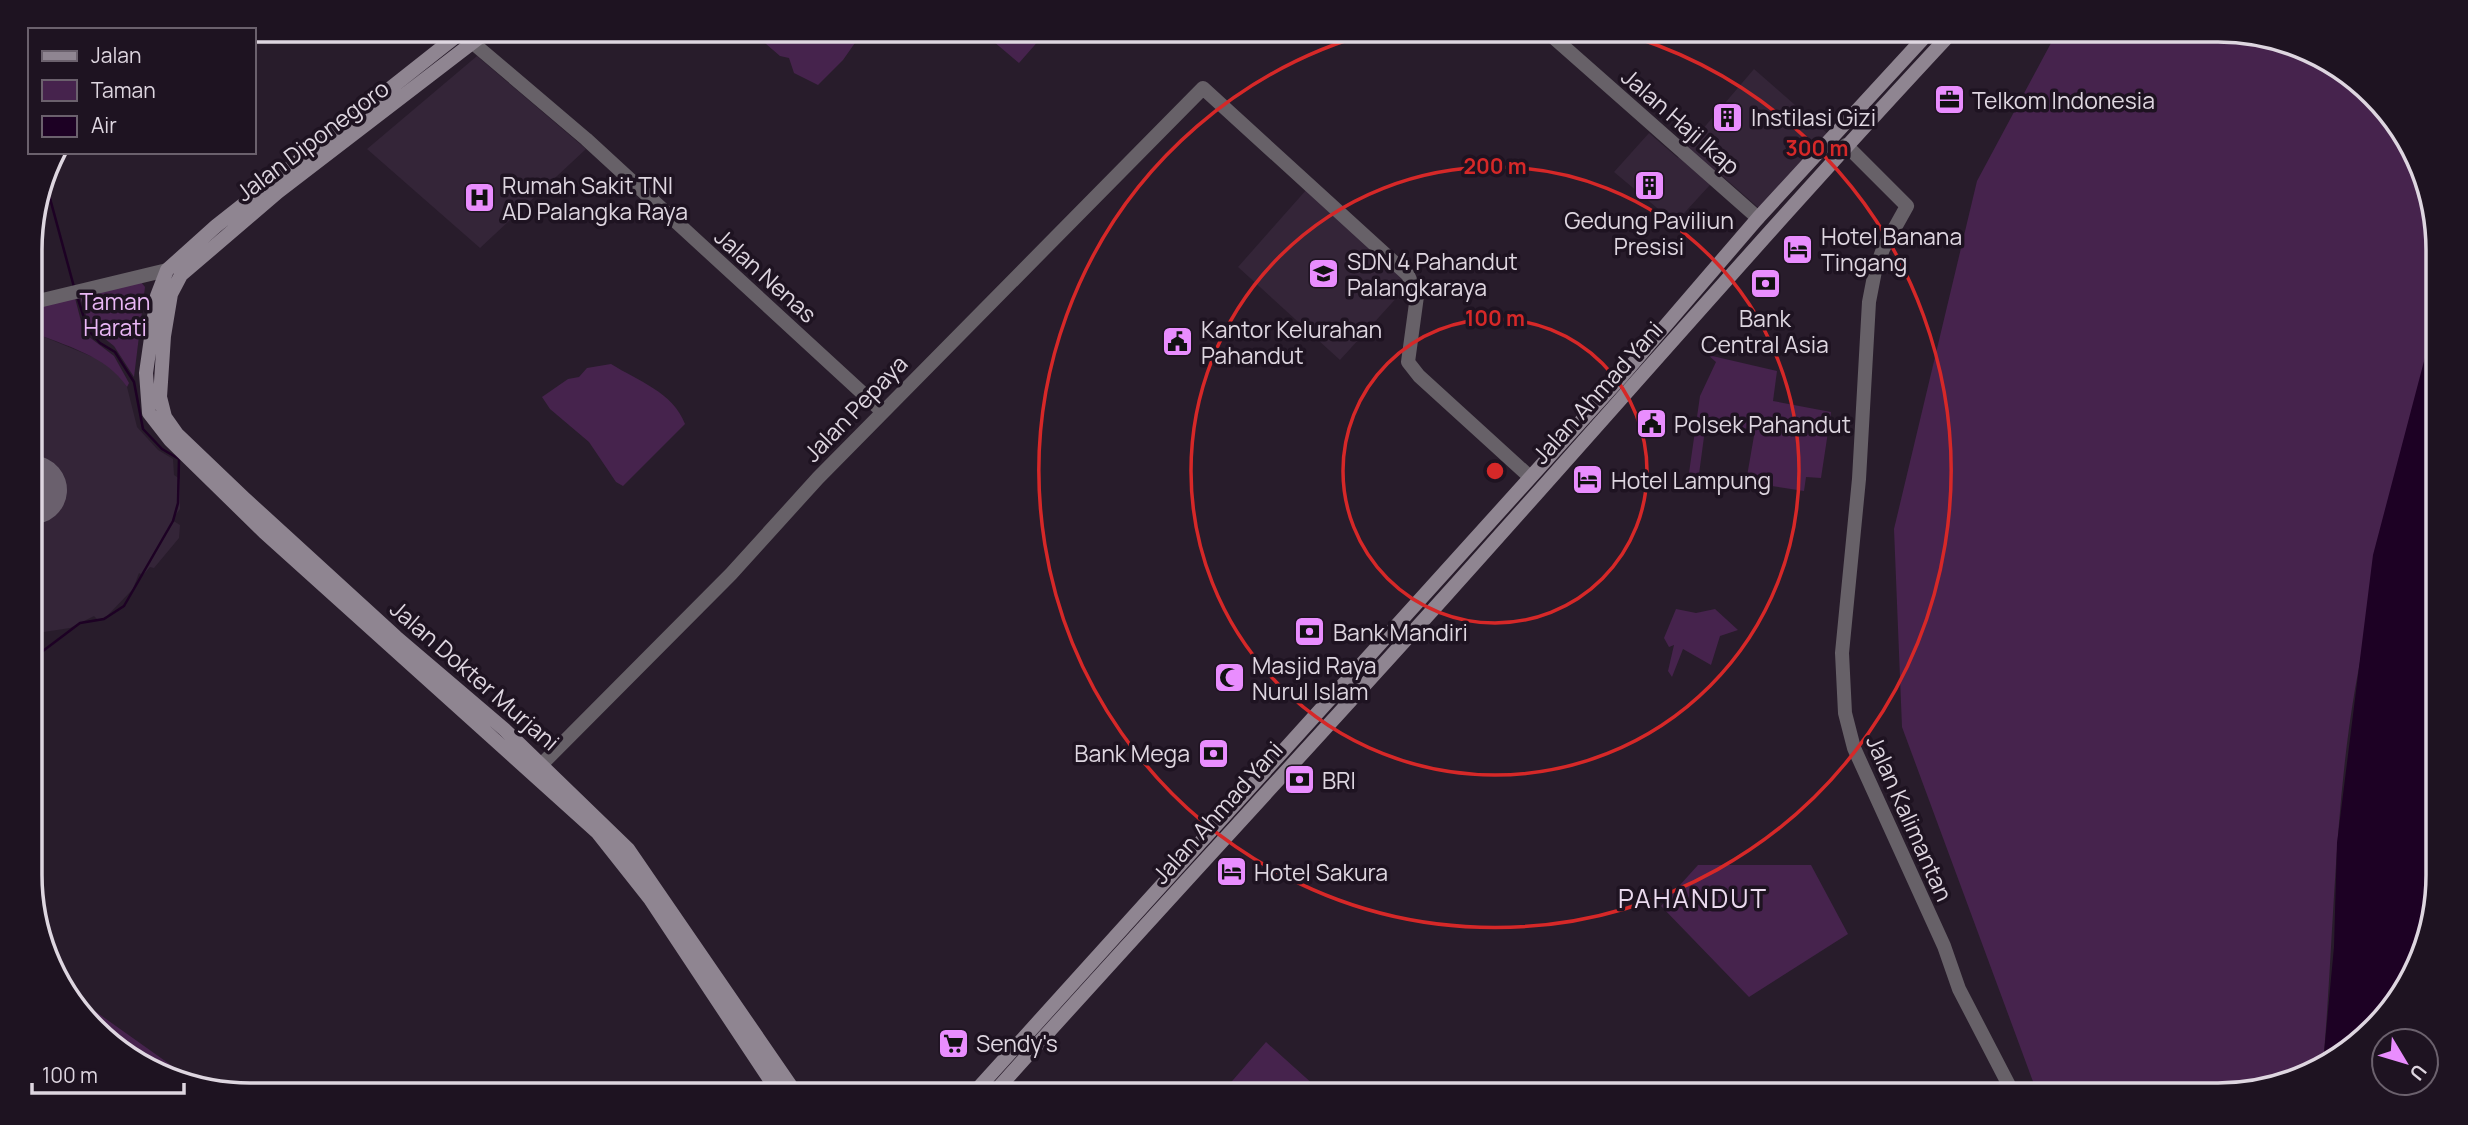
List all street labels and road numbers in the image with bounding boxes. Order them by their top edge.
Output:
street label: Jalan Haji Ikap [1615,61,1747,181]
street label: Jalan Diponegoro [229,72,395,208]
street label: Jalan Nenas [708,221,824,329]
street label: Jalan Ahmad Yani [1524,314,1670,470]
street label: Jalan Pepaya [796,348,914,468]
street label: Jalan Dokter Murjani [384,593,566,757]
street label: Jalan Kalimantan [1859,730,1961,906]
street label: Jalan Ahmad Yani [1144,734,1290,890]

